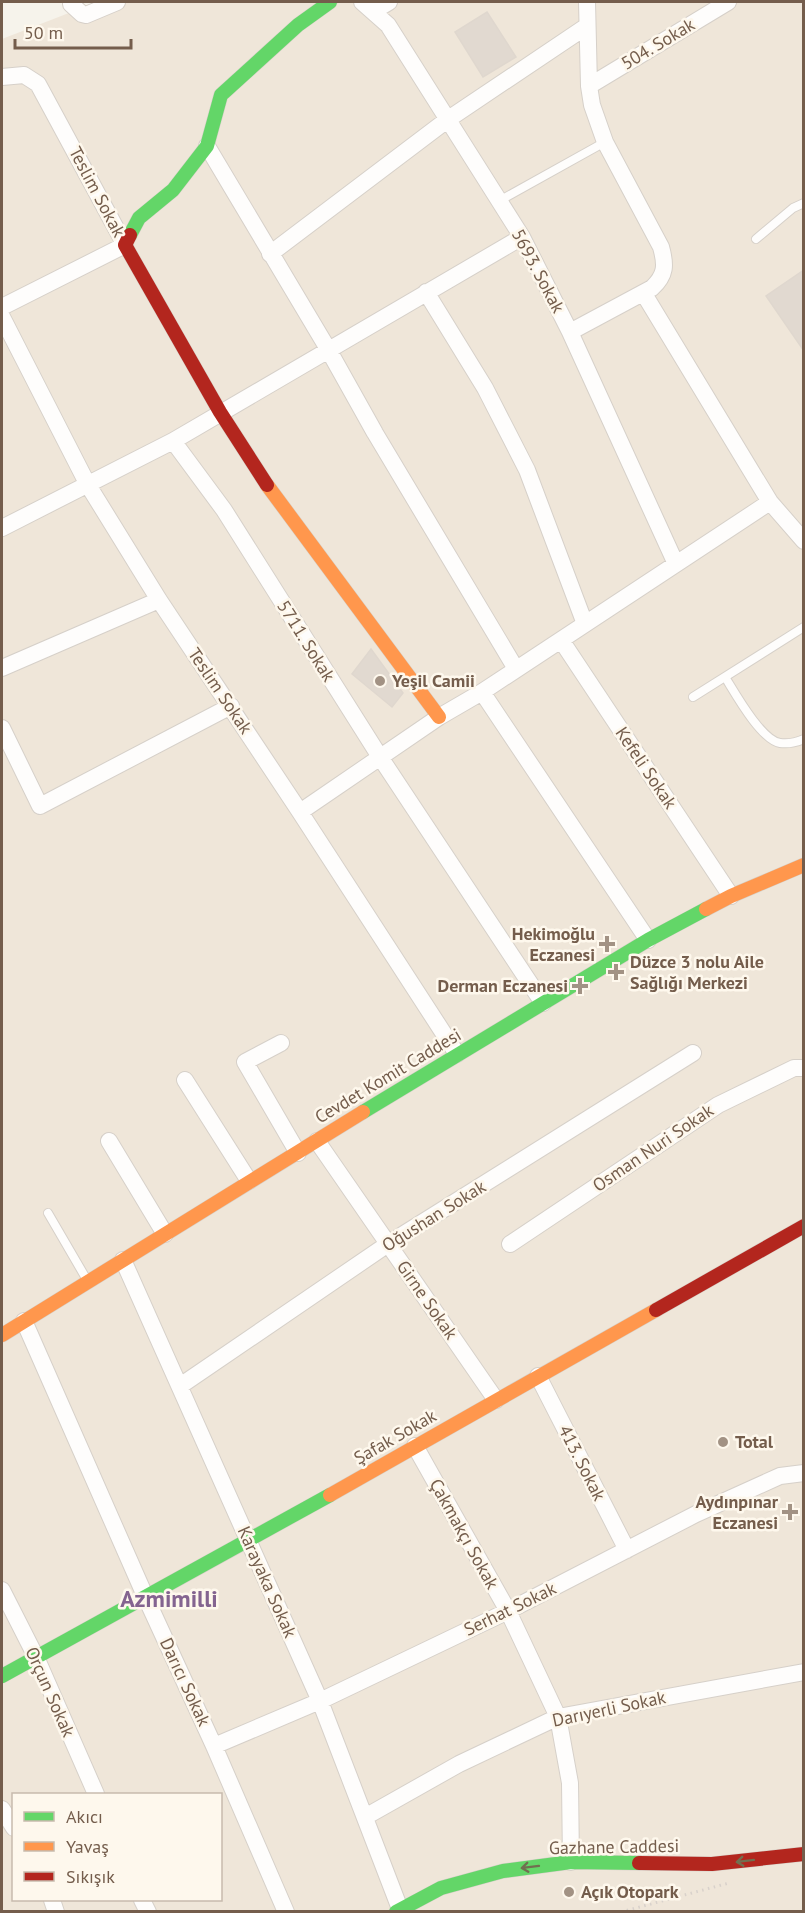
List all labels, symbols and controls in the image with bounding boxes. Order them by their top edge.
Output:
scale bar [15,12,130,50]
street label: 504. Sokak [617,12,699,75]
text: 50 m [24,21,63,44]
street label: Teslim Sokak [64,143,131,241]
street label: 5693. Sokak [507,225,570,317]
street label: 5711. Sokak [272,596,341,686]
street label: Teslim Sokak [183,643,258,739]
place label: Yeşil Camii [391,669,475,692]
marker: Yeşil Camii [373,674,387,688]
street label: Kefeli Sokak [611,722,682,814]
place label: Hekimoğlu Eczanesi [512,922,595,966]
marker: Hekimoğlu Eczanesi [600,937,614,951]
place label: Düzce 3 nolu Aile Sağlığı Merkezi [630,950,764,994]
marker: Düzce 3 nolu Aile Sağlığı Merkezi [607,963,625,981]
place label: Derman Eczanesi [438,974,568,997]
marker: Derman Eczanesi [573,979,587,993]
street label: Cevdet Komit Caddesi [310,1023,465,1128]
street label: Osman Nuri Sokak [588,1098,718,1197]
street label: Oğushan Sokak [378,1174,490,1257]
street label: Girne Sokak [392,1256,463,1344]
street label: Şafak Sokak [349,1404,440,1469]
street label: 413. Sokak [554,1421,611,1505]
place label: Total [735,1430,774,1453]
marker: Total [716,1435,730,1449]
street label: Çakmakçı Sokak [425,1475,504,1593]
place label: Aydınpınar Eczanesi [696,1490,779,1534]
marker: Aydınpınar Eczanesi [783,1505,797,1519]
street label: Karayaka Sokak [233,1523,302,1641]
street label: Serhat Sokak [460,1576,560,1641]
district label: Azmimilli [120,1583,218,1614]
street label: Darıcı Sokak [155,1634,216,1730]
street label: Orçun Sokak [20,1643,81,1741]
street label: Darıyerli Sokak [550,1685,668,1732]
legend [12,1793,222,1901]
text: Akıcı [66,1805,103,1828]
street label: Gazhane Caddesi [549,1834,679,1859]
text: Yavaş [66,1835,109,1858]
one-way arrow [736,1855,756,1866]
one-way arrow [521,1862,540,1873]
text: Sıkışık [66,1865,115,1888]
place label: Açık Otopark [581,1880,679,1903]
marker: Açık Otopark [562,1885,576,1899]

